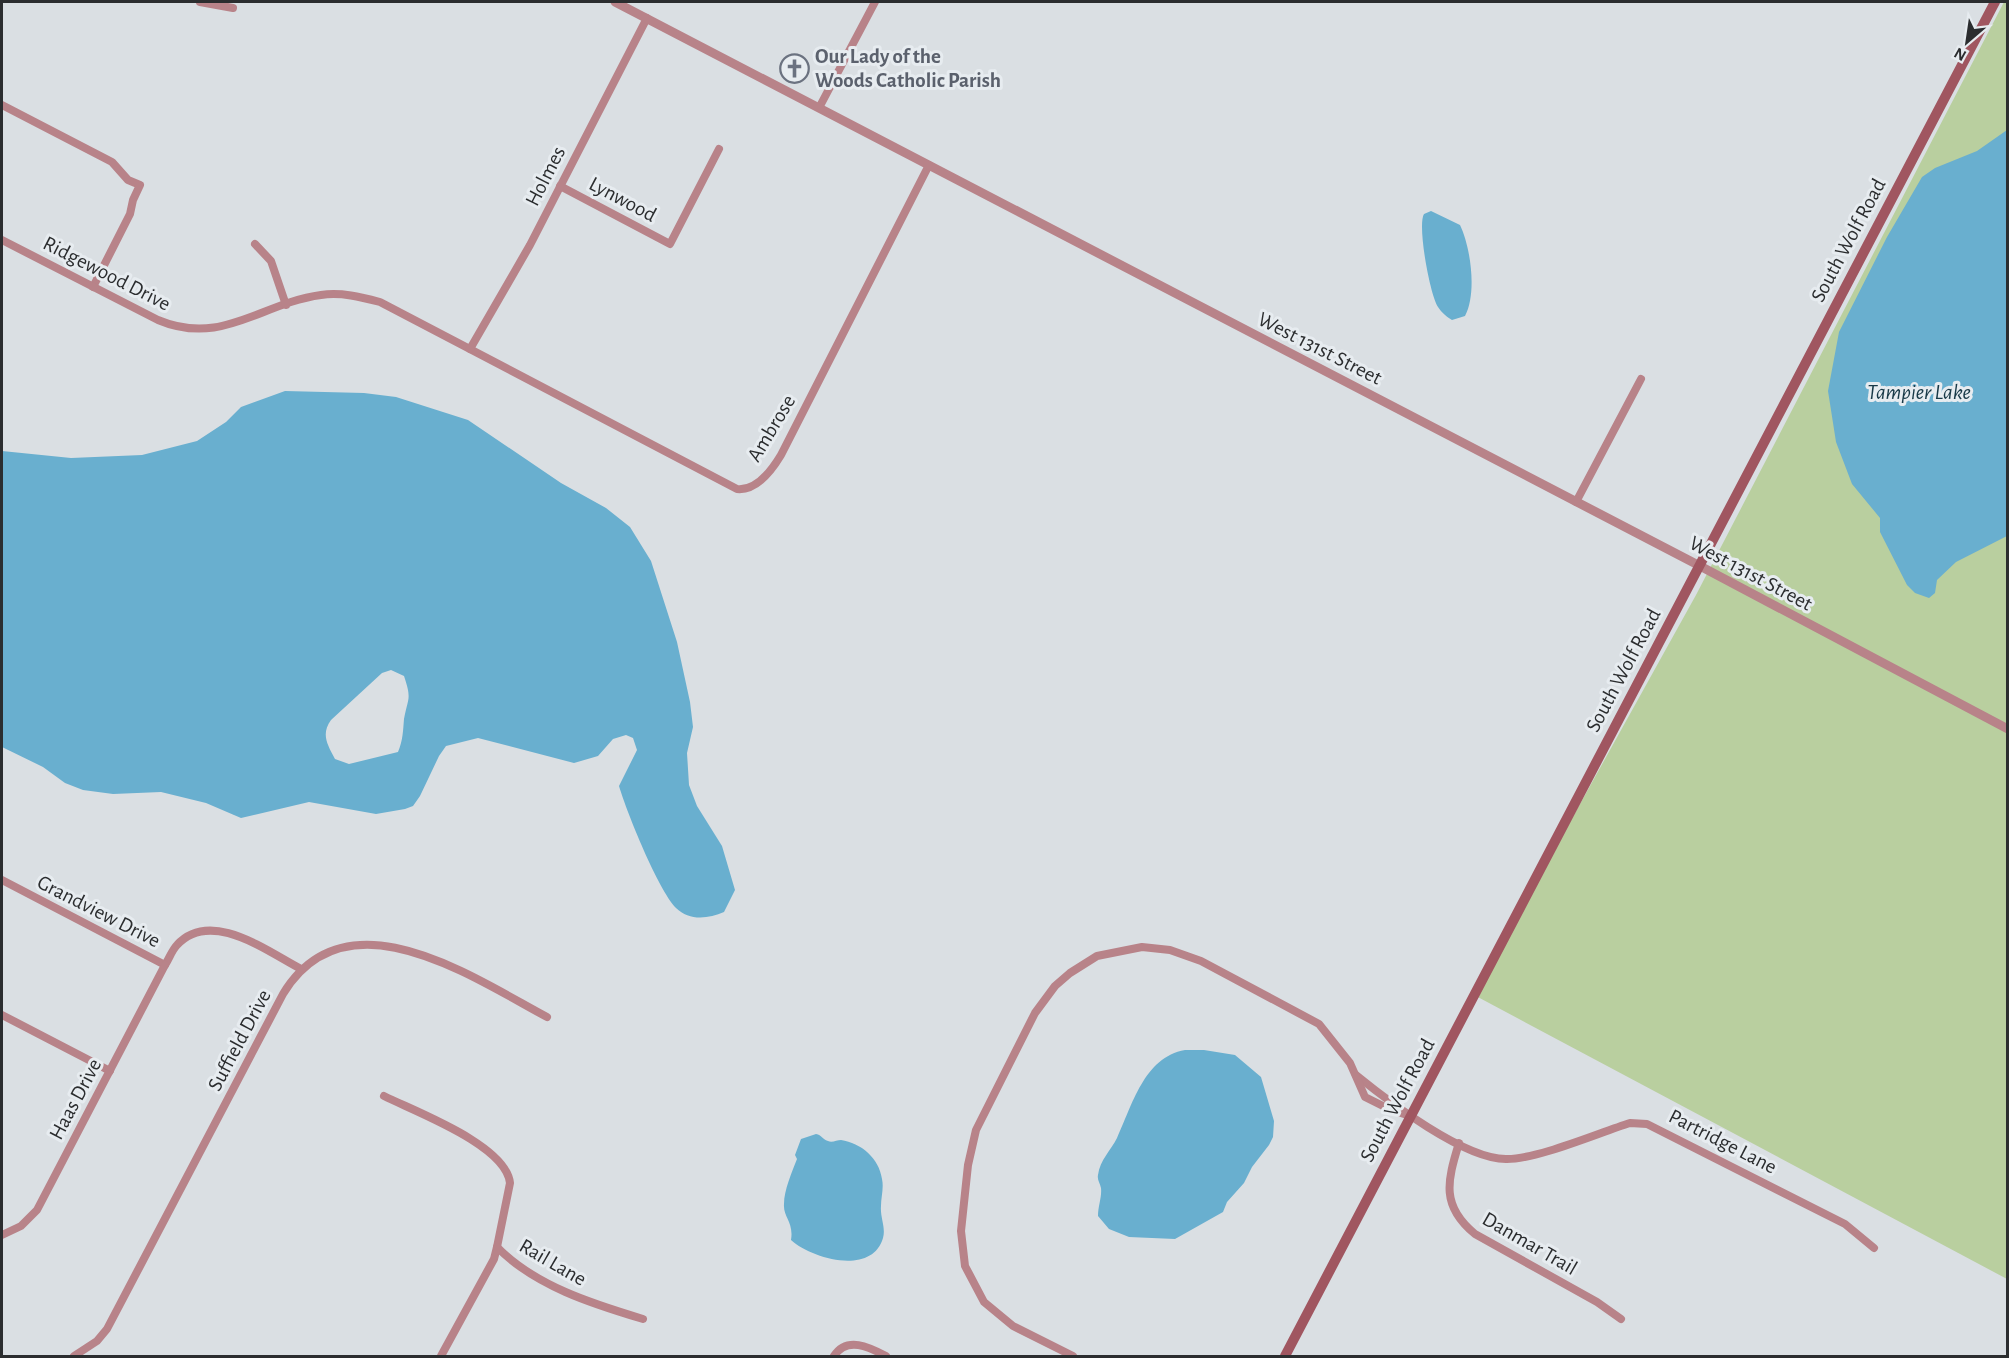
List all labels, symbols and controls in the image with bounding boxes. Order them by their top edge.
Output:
north arrow [1937,12,1997,72]
text: N [1951,45,1969,64]
place label: Our Lady of the Woods Catholic Parish [815,46,1001,91]
church icon: Our Lady of the Woods Catholic Parish [778,52,810,84]
street label: Holmes [522,143,569,209]
street label: Lynwood [586,173,660,226]
street label: South Wolf Road [1807,175,1890,305]
street label: Ridgewood Drive [40,232,174,315]
street label: West 131st Street [1254,308,1385,389]
water label: Tampier Lake [1867,381,1971,404]
street label: Ambrose [743,391,799,465]
street label: West 131st Street [1686,532,1816,615]
street label: South Wolf Road [1582,605,1665,735]
street label: Grandview Drive [34,871,164,951]
street label: Suffield Drive [204,986,275,1094]
street label: South Wolf Road [1356,1035,1439,1165]
street label: Haas Drive [45,1055,105,1143]
street label: Partridge Lane [1665,1105,1780,1178]
street label: Danmar Trail [1479,1208,1581,1279]
street label: Rail Lane [516,1235,590,1290]

